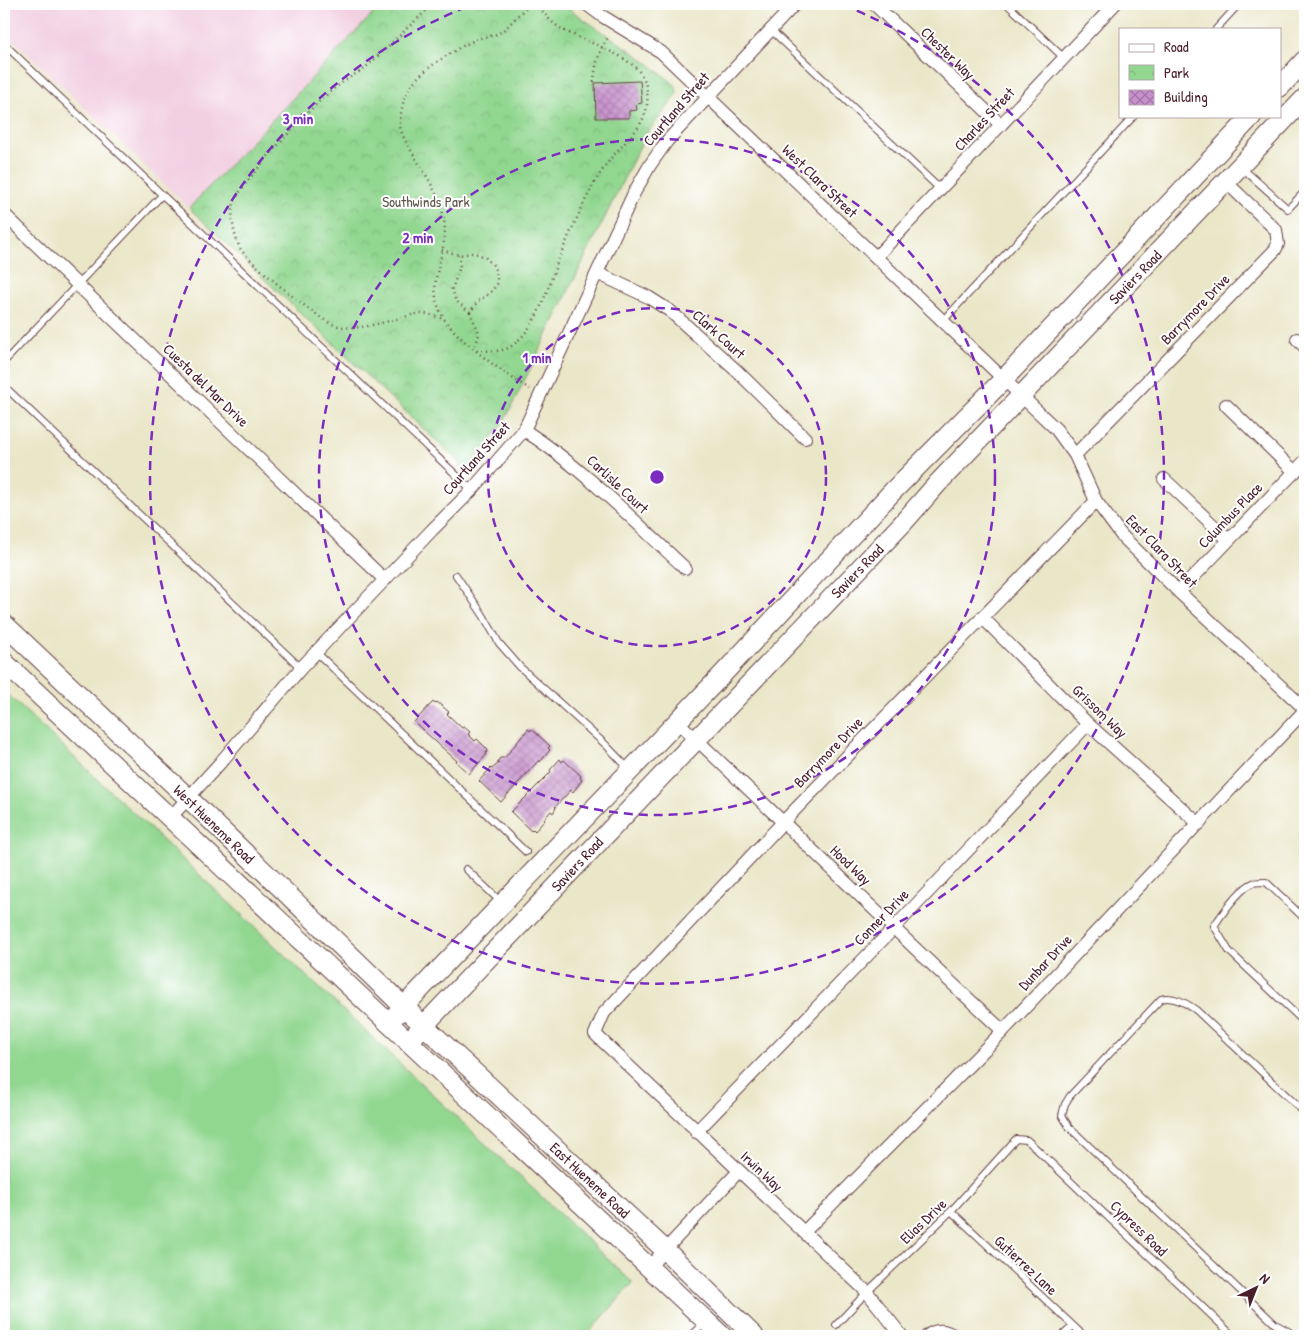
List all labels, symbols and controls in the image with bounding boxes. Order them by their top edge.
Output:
street label: Chester Way [916,22,980,84]
legend [1119,28,1282,118]
text: Road [1164,36,1189,57]
text: Park [1164,62,1189,83]
street label: Courtland Street [638,67,715,151]
street label: Charles Street [949,82,1020,156]
text: Building [1164,86,1208,107]
text: 3 min [283,108,313,129]
street label: West Clara Street [778,140,863,223]
park label: Southwinds Park [382,191,470,212]
text: 2 min [403,227,434,248]
street label: Saviers Road [1104,245,1166,309]
street label: Barrymore Drive [1156,269,1234,349]
street label: Clark Court [688,305,751,364]
street label: Cuesta del Mar Drive [158,339,254,431]
text: 1 min [522,347,552,368]
street label: Courtland Street [437,416,515,499]
street label: Carlisle Court [582,450,654,519]
centre of rings [648,468,666,486]
street label: Columbus Place [1193,477,1267,553]
street label: East Clara Street [1121,510,1203,593]
street label: Saviers Road [826,539,888,603]
street label: Grissom Way [1068,679,1132,743]
street label: Barrymore Drive [789,712,867,792]
street label: West Hueneme Road [169,780,259,868]
street label: Saviers Road [546,832,608,896]
street label: Hood Way [826,840,876,890]
street label: Conner Drive [849,884,913,950]
street label: Dunbar Drive [1014,929,1076,995]
street label: East Hueneme Road [545,1137,635,1223]
street label: Irwin Way [736,1146,788,1196]
street label: Elias Drive [895,1194,951,1248]
street label: Cypress Road [1106,1195,1172,1261]
street label: Gutierrez Lane [990,1230,1062,1300]
north arrow [1232,1262,1282,1312]
text: N [1256,1269,1275,1288]

